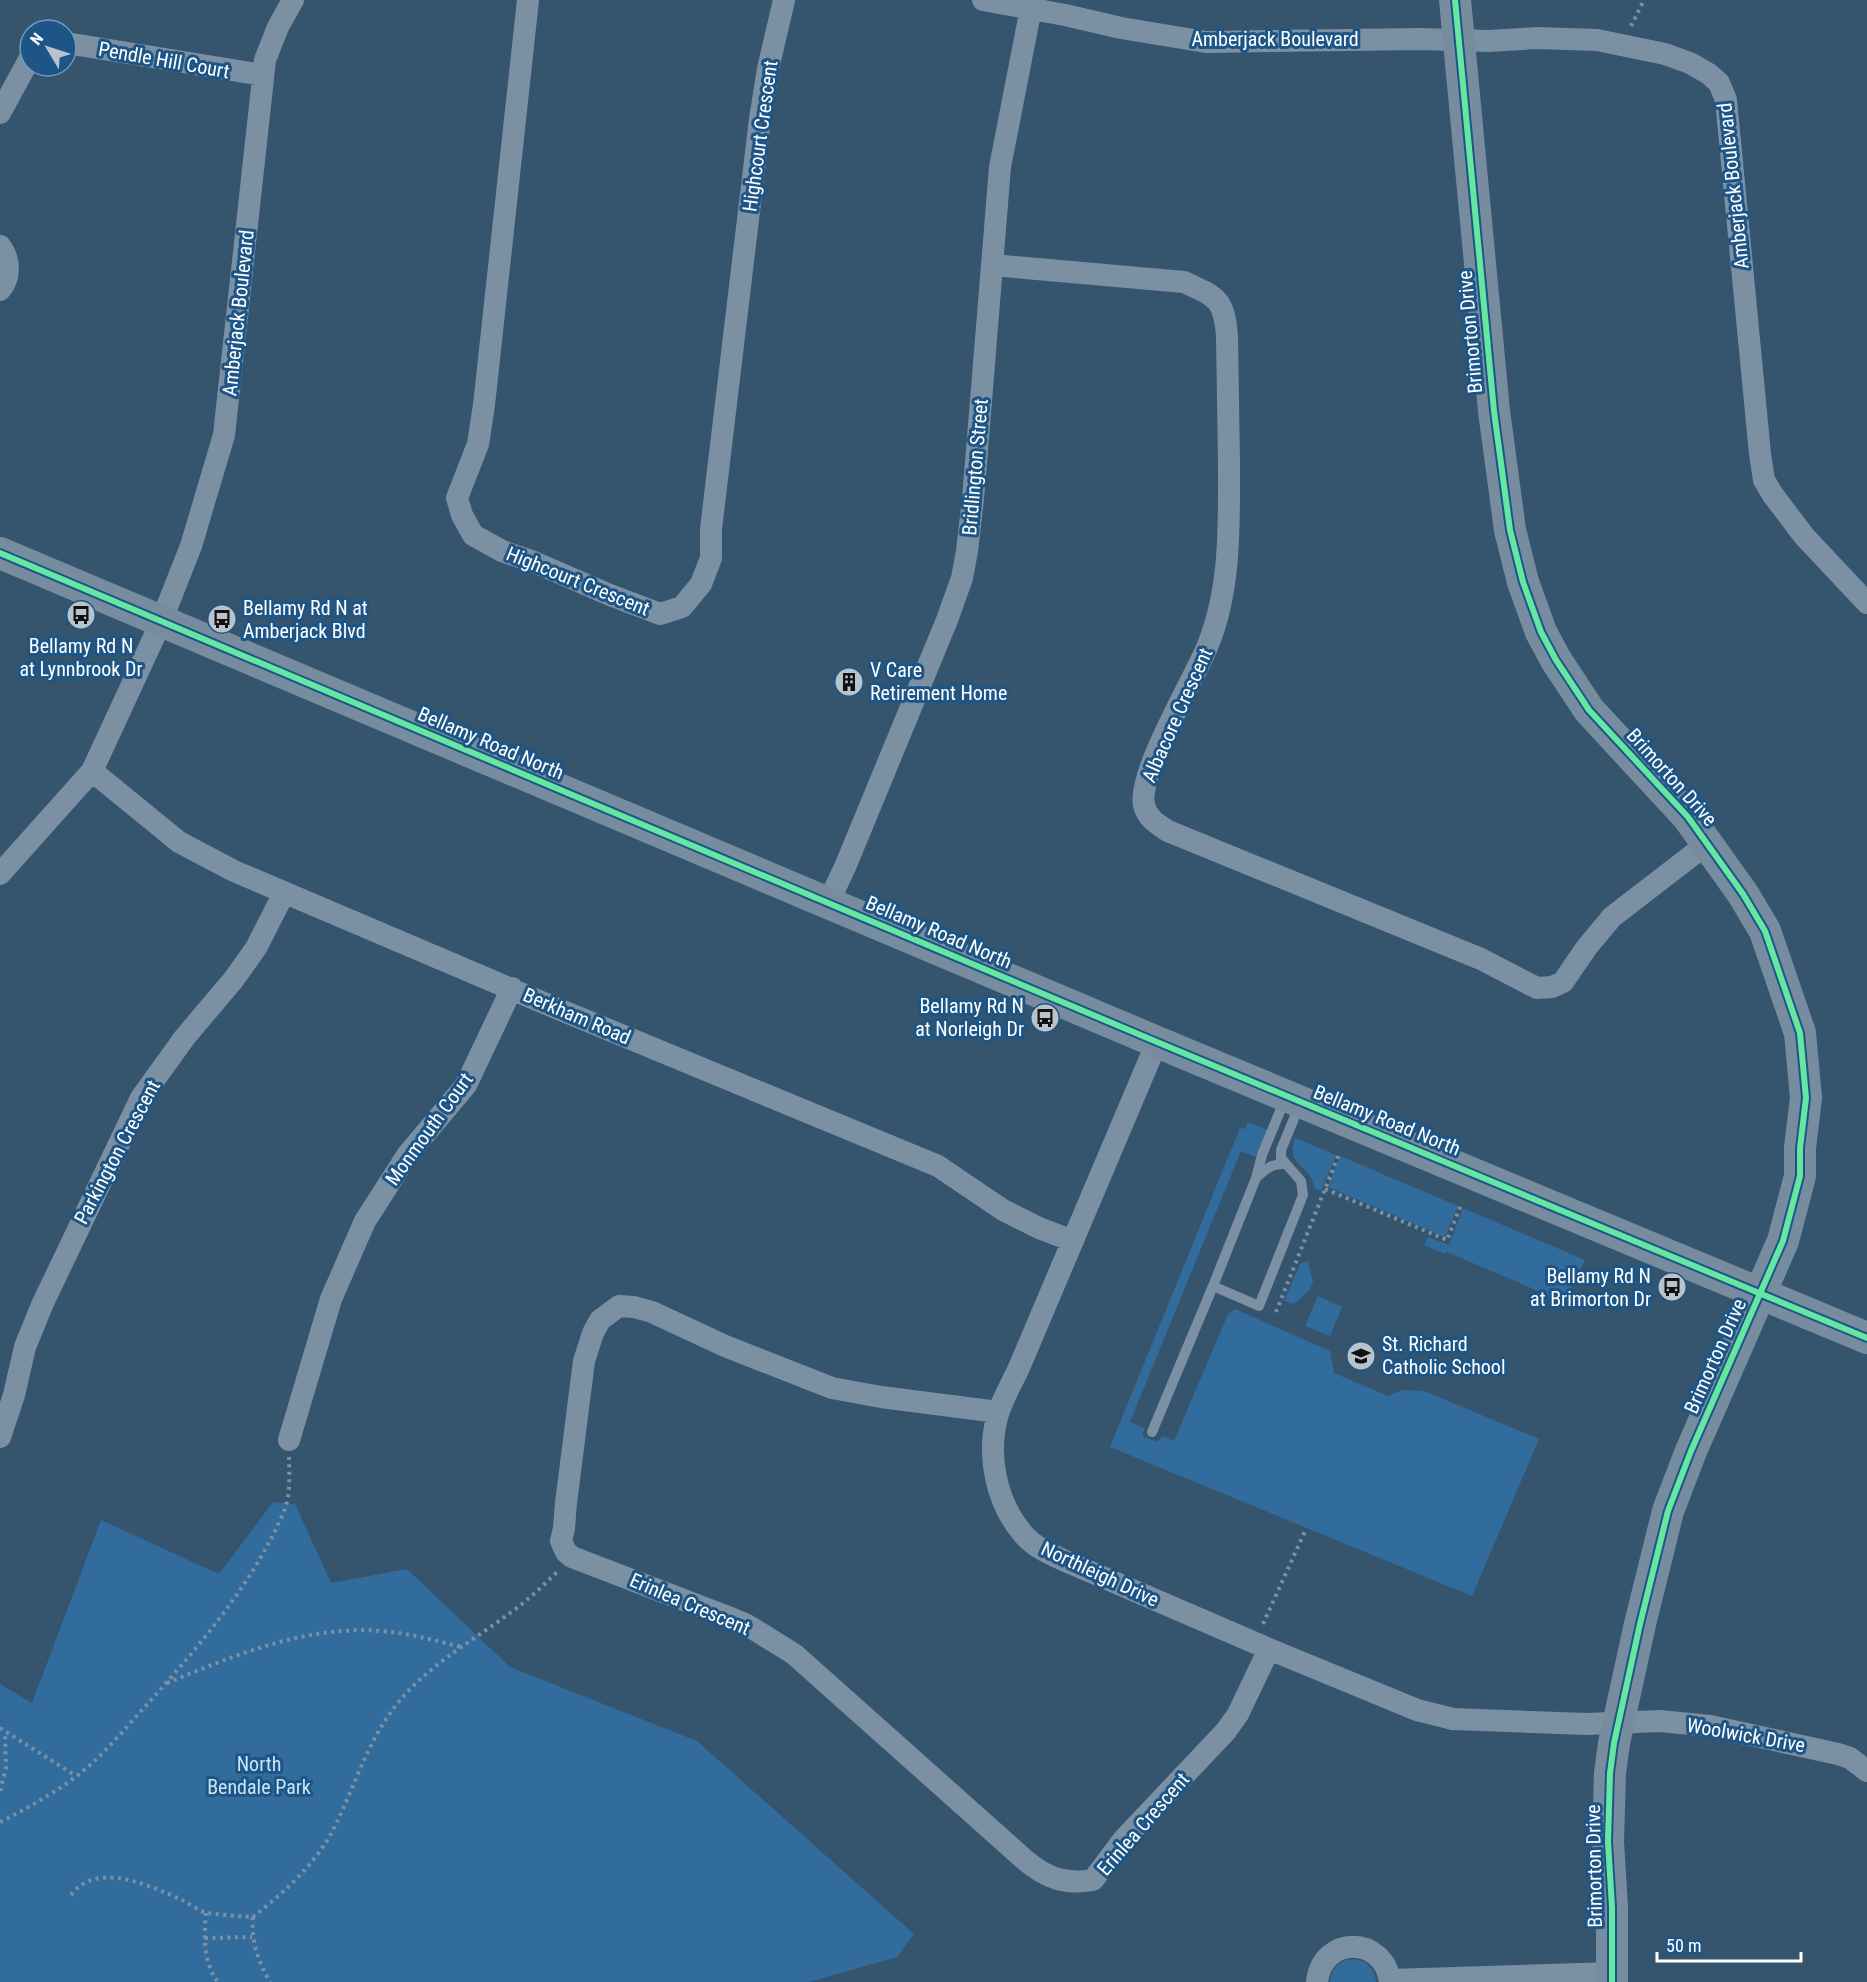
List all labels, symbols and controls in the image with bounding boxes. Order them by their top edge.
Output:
north arrow [18,18,78,78]
street label: Amberjack Boulevard [1191,27,1359,51]
text: N [26,29,47,49]
street label: Pendle Hill Court [97,37,232,83]
street label: Highcourt Crescent [738,59,783,213]
street label: Amberjack Boulevard [1712,102,1754,270]
street label: Amberjack Boulevard [217,229,259,397]
street label: Brimorton Drive [1453,270,1487,394]
street label: Bridlington Street [957,398,993,536]
street label: Highcourt Crescent [503,541,653,621]
place label: Bellamy Rd N at Amberjack Blvd [243,596,368,643]
bus stop icon: Bellamy Rd N at Lynnbrook Dr [65,599,97,631]
bus stop icon: Bellamy Rd N at Amberjack Blvd [206,603,238,635]
place label: Bellamy Rd N at Lynnbrook Dr [20,634,142,681]
street label: Albacore Crescent [1137,644,1217,786]
place label: V Care Retirement Home [870,658,1007,705]
building icon: V Care Retirement Home [833,666,865,698]
street label: Bellamy Road North [414,701,568,785]
street label: Brimorton Drive [1622,723,1722,831]
street label: Bellamy Road North [862,890,1016,974]
street label: Berkham Road [520,983,634,1049]
place label: Bellamy Rd N at Norleigh Dr [915,994,1024,1041]
bus stop icon: Bellamy Rd N at Norleigh Dr [1029,1002,1061,1034]
street label: Monmouth Court [380,1068,478,1190]
street label: Parkington Crescent [69,1076,165,1228]
street label: Bellamy Road North [1310,1080,1464,1160]
place label: Bellamy Rd N at Brimorton Dr [1530,1264,1651,1311]
bus stop icon: Bellamy Rd N at Brimorton Dr [1656,1271,1688,1303]
street label: Brimorton Drive [1679,1295,1751,1417]
place label: St. Richard Catholic School [1382,1332,1505,1379]
school or university icon: St. Richard Catholic School [1345,1340,1377,1372]
street label: Northleigh Drive [1037,1536,1163,1612]
street label: Erinlea Crescent [626,1568,754,1640]
street label: Woolwick Drive [1685,1713,1807,1757]
park label: North Bendale Park [207,1752,311,1799]
street label: Erinlea Crescent [1092,1768,1194,1880]
street label: Brimorton Drive [1581,1804,1607,1928]
scale bar [1657,1925,1801,1963]
text: 50 m [1666,1935,1701,1956]

